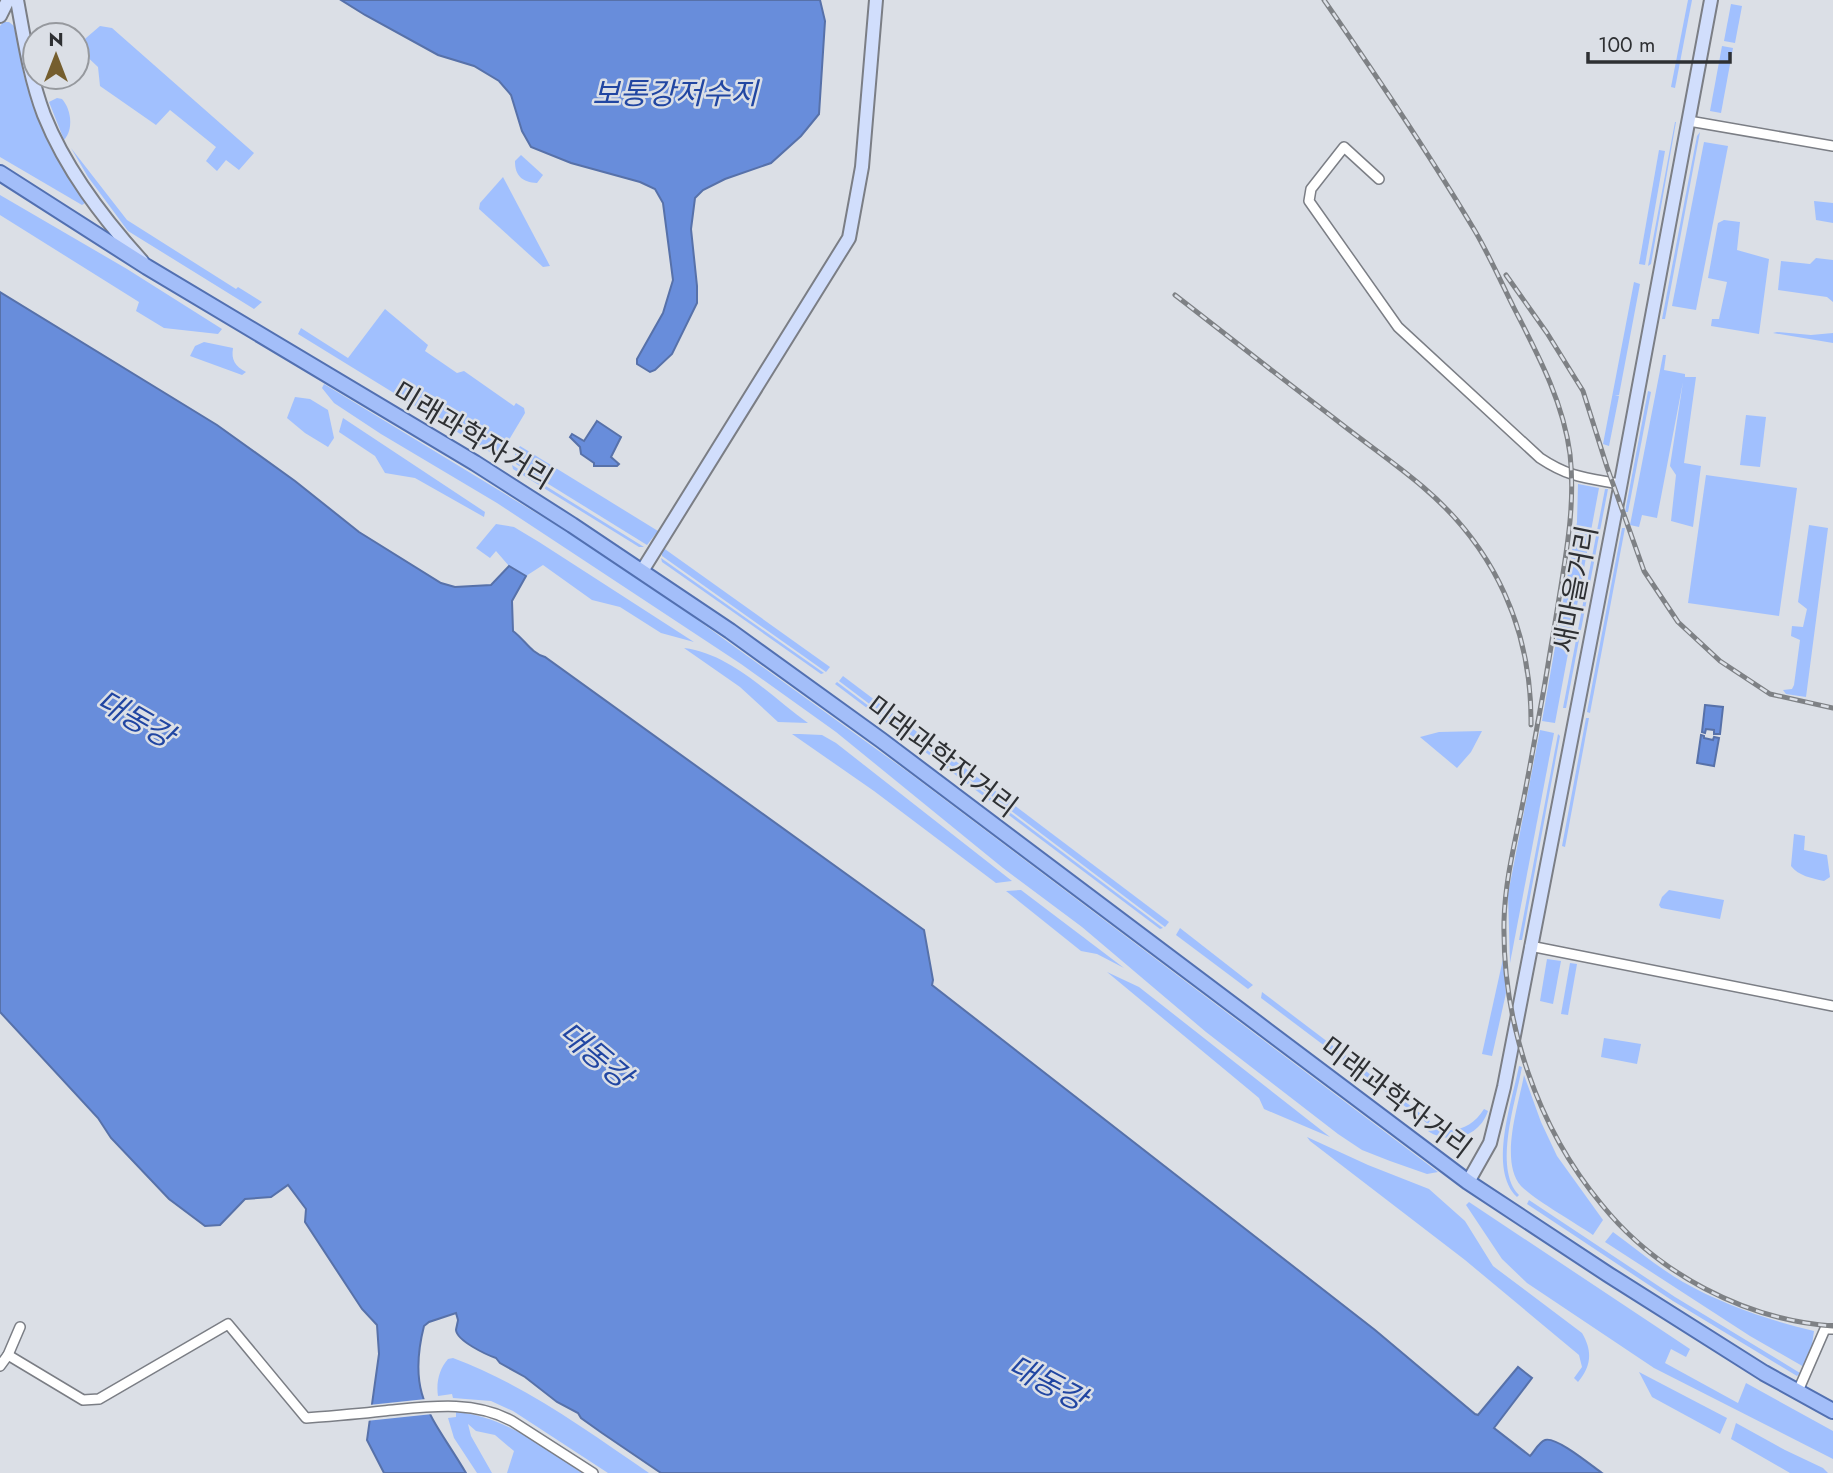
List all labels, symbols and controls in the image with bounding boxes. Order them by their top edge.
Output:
north arrow [21,21,91,91]
scale bar [1588,21,1730,65]
text: N [48,26,64,53]
text: 100 m [1598,30,1655,60]
water label: 보통강저수지 [592,72,760,115]
street label: 미래과학자거리 [385,371,561,499]
street label: 새마을거리 [1543,522,1608,656]
water label: 대동강 [89,679,185,760]
street label: 미래과학자거리 [857,686,1026,827]
water label: 대동강 [550,1012,643,1100]
street label: 미래과학자거리 [1311,1027,1480,1168]
water label: 대동강 [1001,1344,1097,1423]

